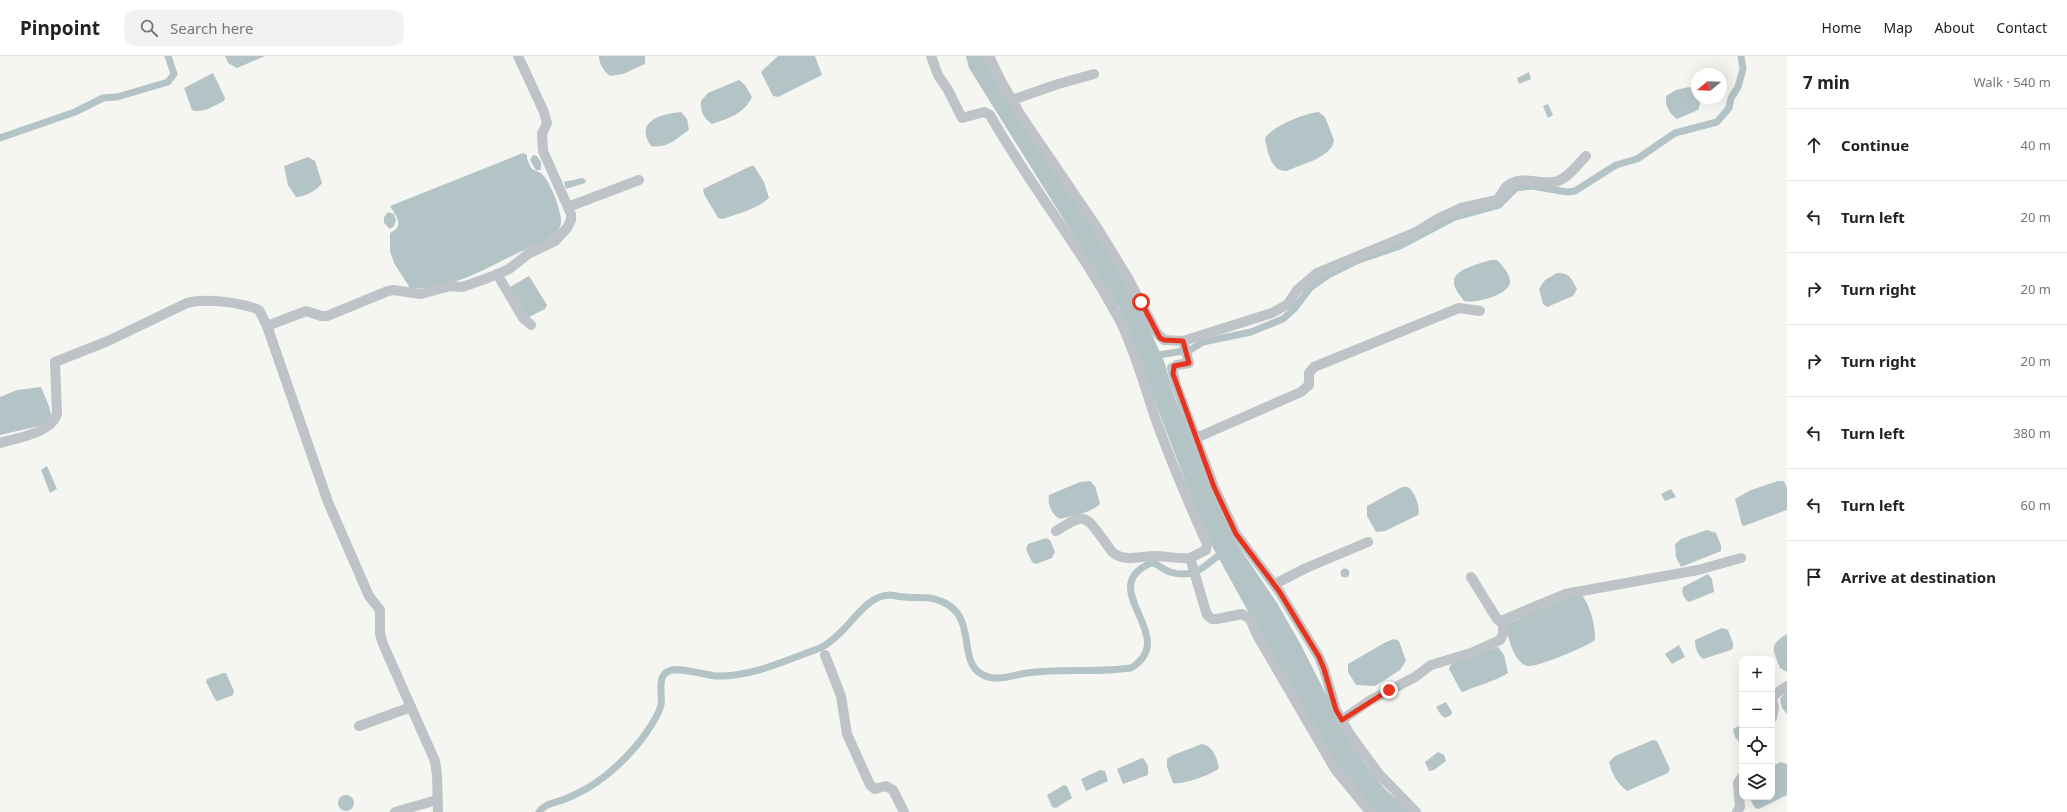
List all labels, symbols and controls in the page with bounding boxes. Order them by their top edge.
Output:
search box [124,10,404,46]
text: Pinpoint [20,15,100,41]
icon: search [138,17,160,39]
text: Search here [170,18,253,38]
text: Home [1822,18,1861,37]
text: Map [1883,18,1913,37]
text: About [1935,18,1974,37]
text: Contact [1996,18,2047,37]
north arrow [1691,68,1727,104]
text: 7 min [1803,71,1850,94]
text: Walk · 540 m [1973,73,2051,91]
icon: ahead [1803,134,1825,156]
text: Continue [1841,135,1909,155]
text: 40 m [2021,136,2051,154]
icon: left [1803,206,1825,228]
text: Turn left [1841,207,1905,227]
text: 20 m [2021,208,2051,226]
icon: right [1803,278,1825,300]
text: Turn right [1841,279,1916,299]
text: 20 m [2021,280,2051,298]
route start [1132,293,1150,311]
icon: right [1803,350,1825,372]
text: Turn right [1841,351,1916,371]
text: 20 m [2021,352,2051,370]
icon: left [1803,422,1825,444]
text: Turn left [1841,423,1905,443]
text: 380 m [2013,424,2051,442]
icon: left [1803,494,1825,516]
text: Turn left [1841,495,1905,515]
text: 60 m [2021,496,2051,514]
icon: arrive [1803,566,1825,588]
text: Arrive at destination [1841,567,1996,587]
map controls [1739,656,1775,800]
button: + [1739,656,1775,692]
route end [1380,681,1398,699]
button: − [1739,692,1775,728]
button: locate [1739,728,1775,764]
button: layers [1739,764,1775,800]

